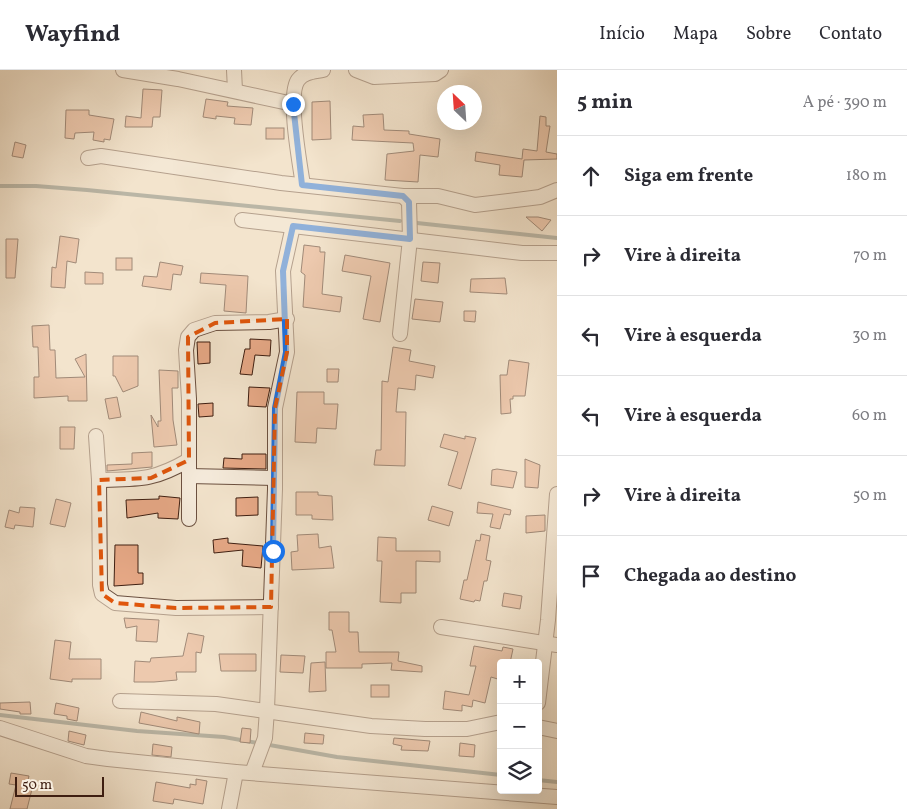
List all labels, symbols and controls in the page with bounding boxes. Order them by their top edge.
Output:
text: Wayfind [25,18,120,52]
text: Início [599,22,645,47]
text: Mapa [673,22,718,47]
text: Sobre [746,22,791,47]
text: Contato [819,22,882,47]
north arrow [437,85,482,130]
text: 5 min [577,88,633,117]
text: A pé · 390 m [803,92,887,114]
route end [282,93,305,116]
icon: ahead [577,162,605,190]
text: Siga em frente [624,163,753,189]
text: 180 m [846,165,887,187]
icon: right [577,242,605,270]
text: Vire à direita [624,243,741,269]
text: 70 m [853,245,887,267]
icon: left [577,322,605,350]
text: Vire à esquerda [624,323,762,349]
text: 30 m [852,325,887,347]
icon: left [577,402,605,430]
text: Vire à esquerda [624,403,762,429]
text: 60 m [852,405,887,427]
icon: right [577,482,605,510]
text: Vire à direita [624,483,741,509]
text: 50 m [853,485,887,507]
route start [262,540,285,563]
icon: arrive [577,562,605,590]
text: Chegada ao destino [624,563,796,589]
map controls [497,659,542,794]
button: + [497,659,542,704]
button: − [497,704,542,749]
button: layers [497,749,542,794]
scale bar [15,774,104,797]
text: 50 m [22,776,52,795]

